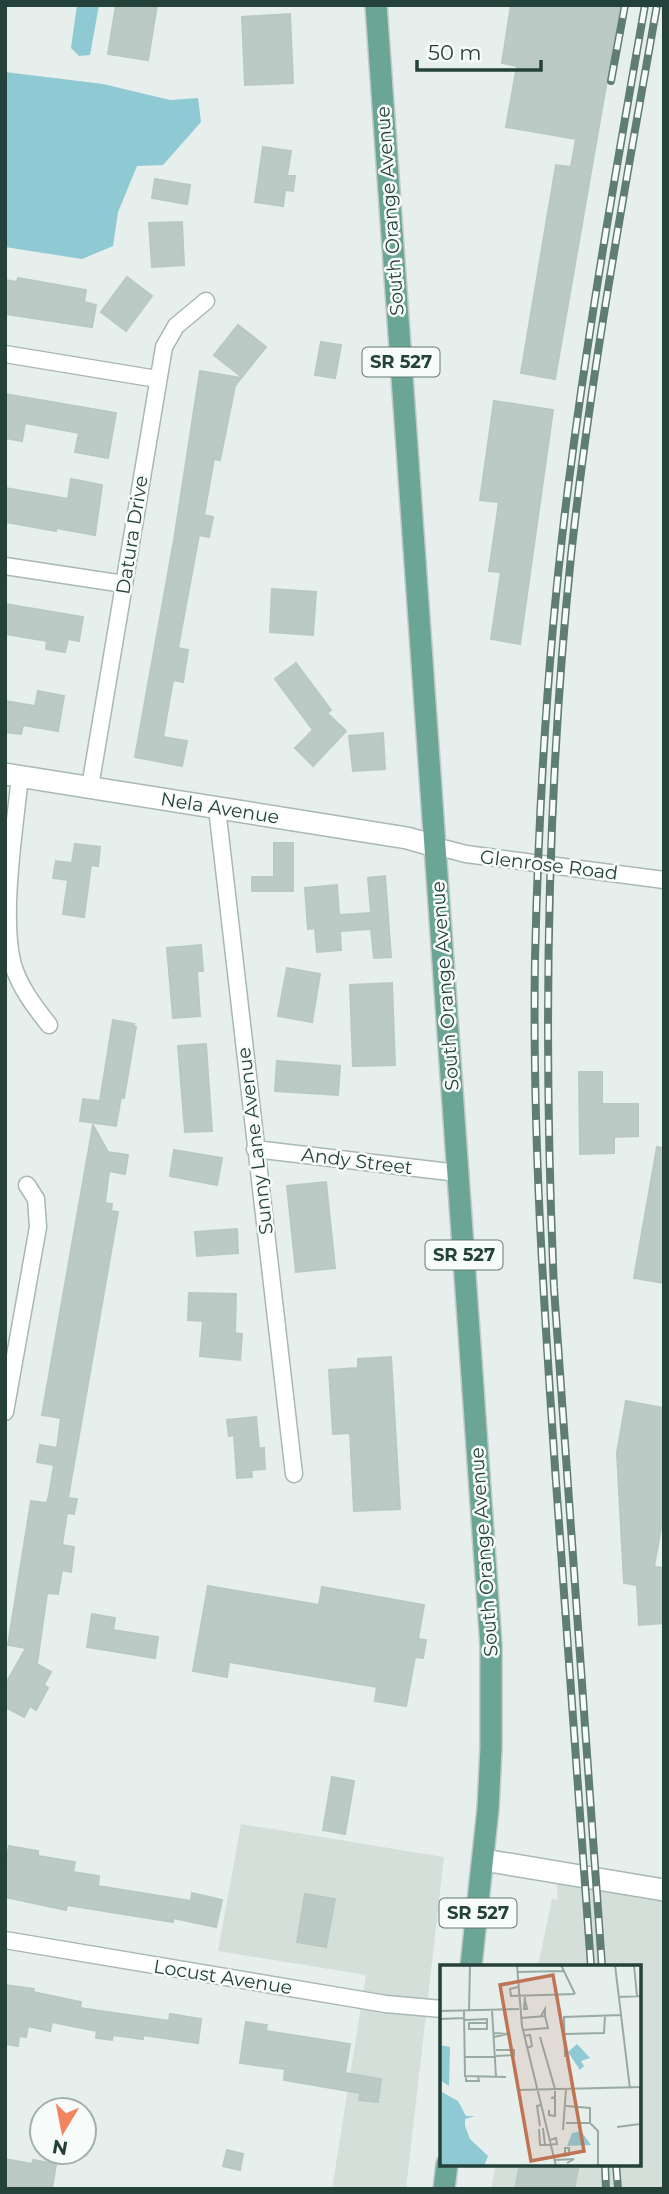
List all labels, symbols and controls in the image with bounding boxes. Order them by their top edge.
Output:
scale bar [417,28,541,72]
text: 50 m [428,40,482,65]
street label: South Orange Avenue [371,105,409,317]
road number: SR 527 [362,348,440,376]
street label: Datura Drive [111,474,153,596]
street label: Nela Avenue [159,787,281,829]
street label: Glenrose Road [479,845,619,885]
street label: South Orange Avenue [426,880,464,1092]
street label: Sunny Lane Avenue [232,1046,278,1236]
street label: Andy Street [300,1143,414,1179]
road number: SR 527 [426,1240,503,1270]
street label: South Orange Avenue [465,1446,503,1658]
road number: SR 527 [440,1898,516,1927]
street label: Locust Avenue [152,1955,294,1999]
inset map [440,1965,641,2166]
north arrow [28,2096,98,2166]
text: N [51,2135,70,2160]

